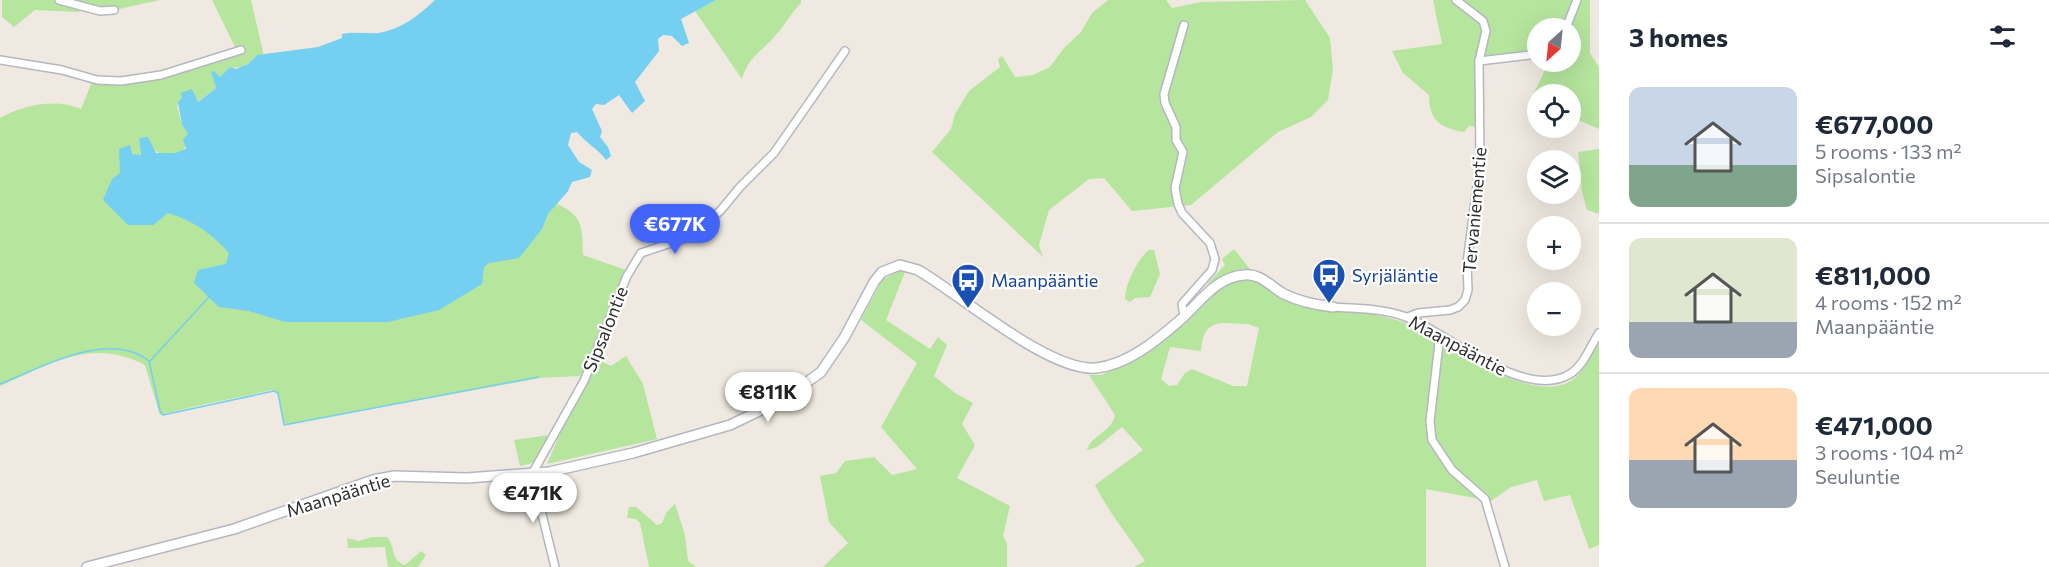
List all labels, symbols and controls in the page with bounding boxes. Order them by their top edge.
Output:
north arrow [1527,18,1581,72]
map controls [1527,18,1581,336]
icon: filters [1986,20,2019,53]
text: 3 homes [1629,21,1728,52]
button: locate [1527,84,1581,138]
text: €677,000 [1815,108,1934,139]
icon: home [1677,111,1749,183]
text: 5 rooms · 133 m² [1815,139,1961,163]
street label: Tervaniementie [1458,146,1490,274]
button: layers [1527,150,1581,204]
text: Sipsalontie [1815,163,1915,187]
pin: €677K [633,204,717,255]
text: €677K [644,211,706,235]
button: + [1527,216,1581,270]
bus stop icon: Syrjäläntie [1311,257,1347,304]
text: €811,000 [1815,259,1931,290]
bus stop icon: Maanpääntie [950,262,986,309]
icon: home [1677,262,1749,334]
place label: Syrjäläntie [1352,264,1438,286]
place label: Maanpääntie [991,269,1098,291]
button: − [1527,282,1581,336]
street label: Sipsalontie [578,283,632,375]
text: 4 rooms · 152 m² [1815,290,1962,314]
street label: Maanpääntie [1405,310,1511,380]
text: Maanpääntie [1815,314,1934,338]
pin: €811K [726,372,810,423]
text: €811K [739,379,797,403]
text: €471,000 [1815,409,1933,440]
icon: home [1677,412,1749,484]
text: 3 rooms · 104 m² [1815,440,1964,464]
text: Seuluntie [1815,464,1900,488]
street label: Maanpääntie [283,469,393,521]
pin: €471K [491,473,575,524]
text: €471K [503,480,563,504]

